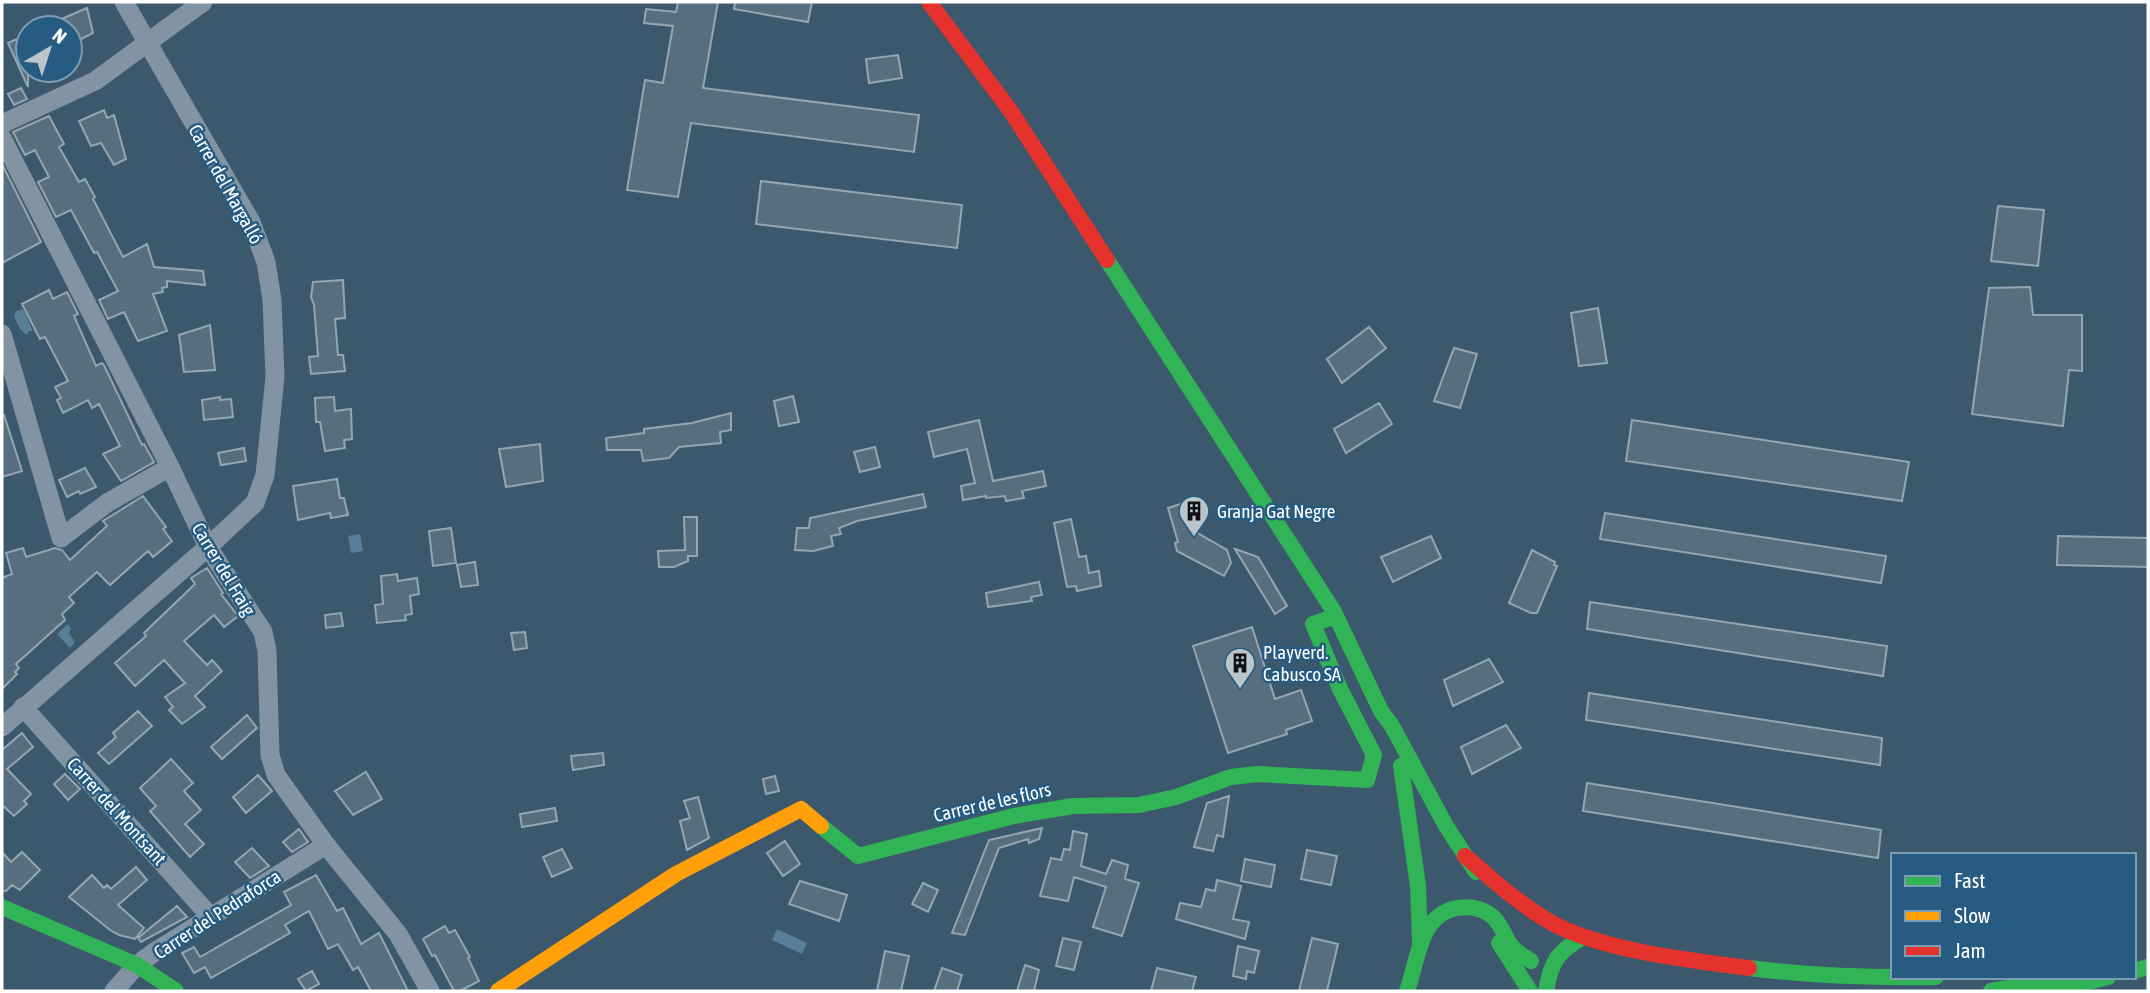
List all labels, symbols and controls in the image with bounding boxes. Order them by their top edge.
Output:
north arrow [14,14,84,84]
text: N [48,24,71,48]
street label: Carrer del Margalló [184,121,268,247]
building icon: Granja Gat Negre [1177,494,1211,538]
place label: Granja Gat Negre [1217,500,1335,522]
street label: Carrer del Fraig [188,519,261,620]
place label: Playverd. Cabusco SA [1263,641,1342,685]
building icon: Playverd. Cabusco SA [1223,646,1257,690]
street label: Carrer del Montsant [63,753,171,869]
street label: Carrer de les flors [931,778,1053,826]
legend [1891,853,2136,979]
street label: Carrer del Pedraforca [149,865,285,963]
text: Fast [1954,868,1985,892]
text: Slow [1954,903,1991,927]
text: Jam [1954,938,1986,962]

